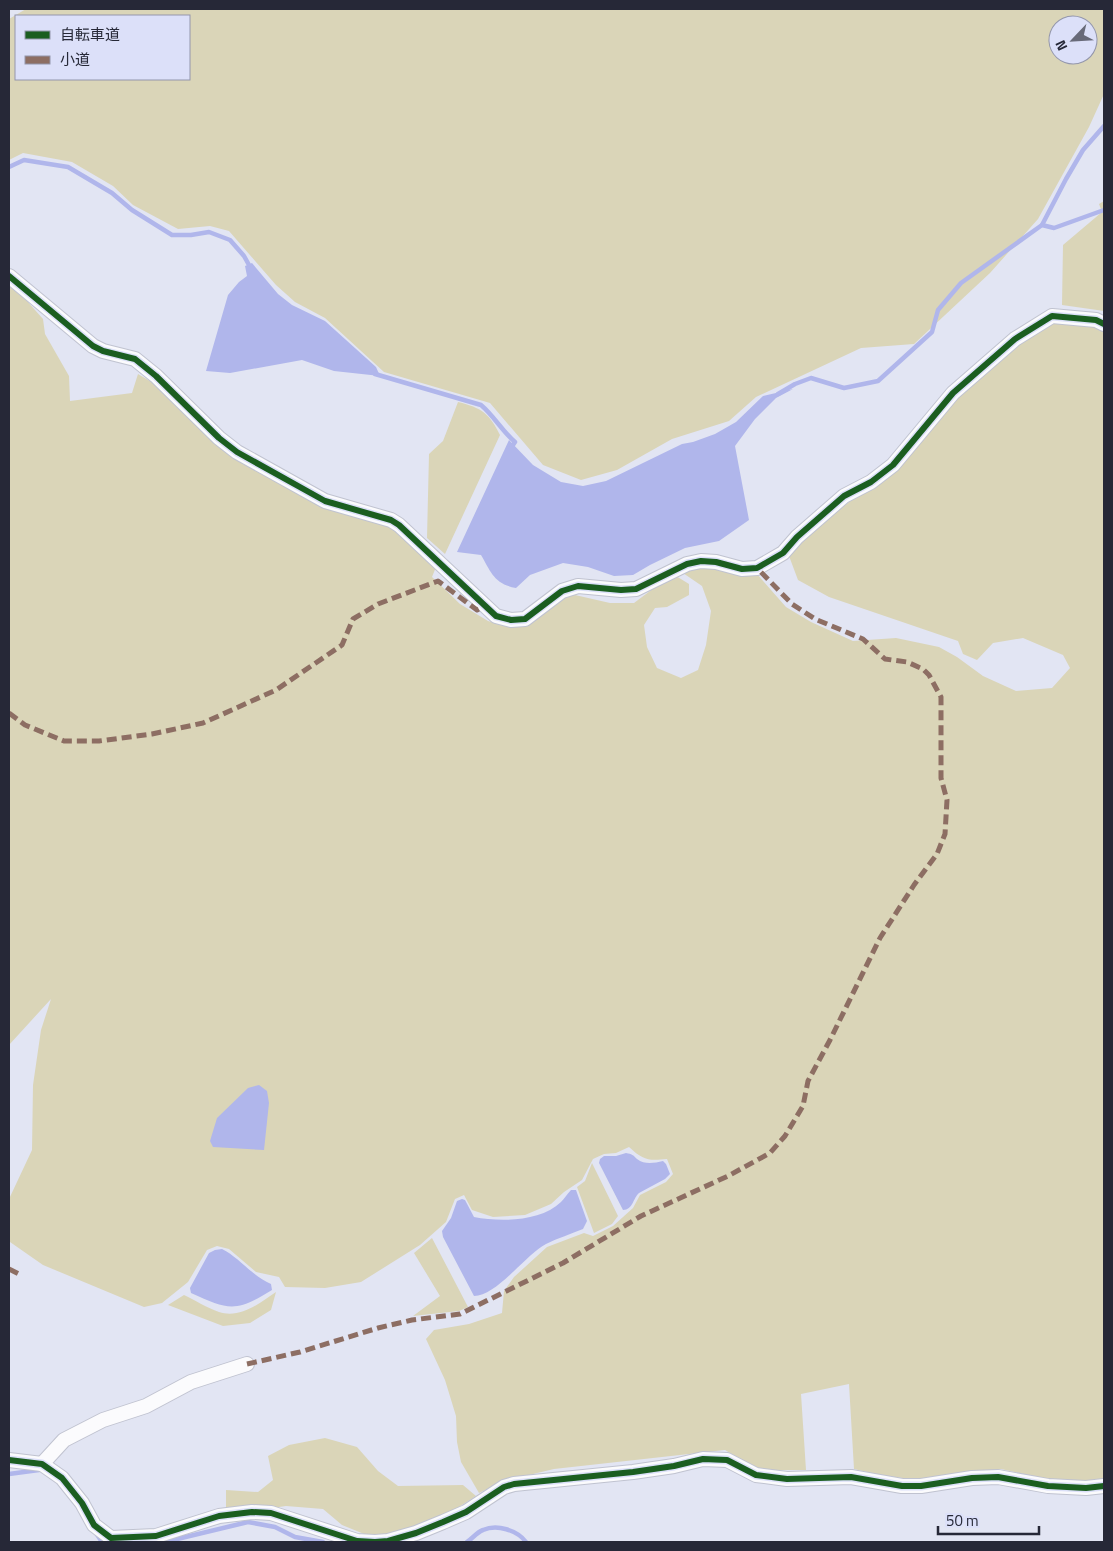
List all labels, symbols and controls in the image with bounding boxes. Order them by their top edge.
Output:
legend [15,15,190,80]
north arrow [1048,15,1098,65]
text: 自転車道 [60,23,120,46]
text: N [1049,37,1072,55]
text: 小道 [60,48,90,71]
scale bar [938,1504,1039,1536]
text: 50 m [946,1509,979,1532]

